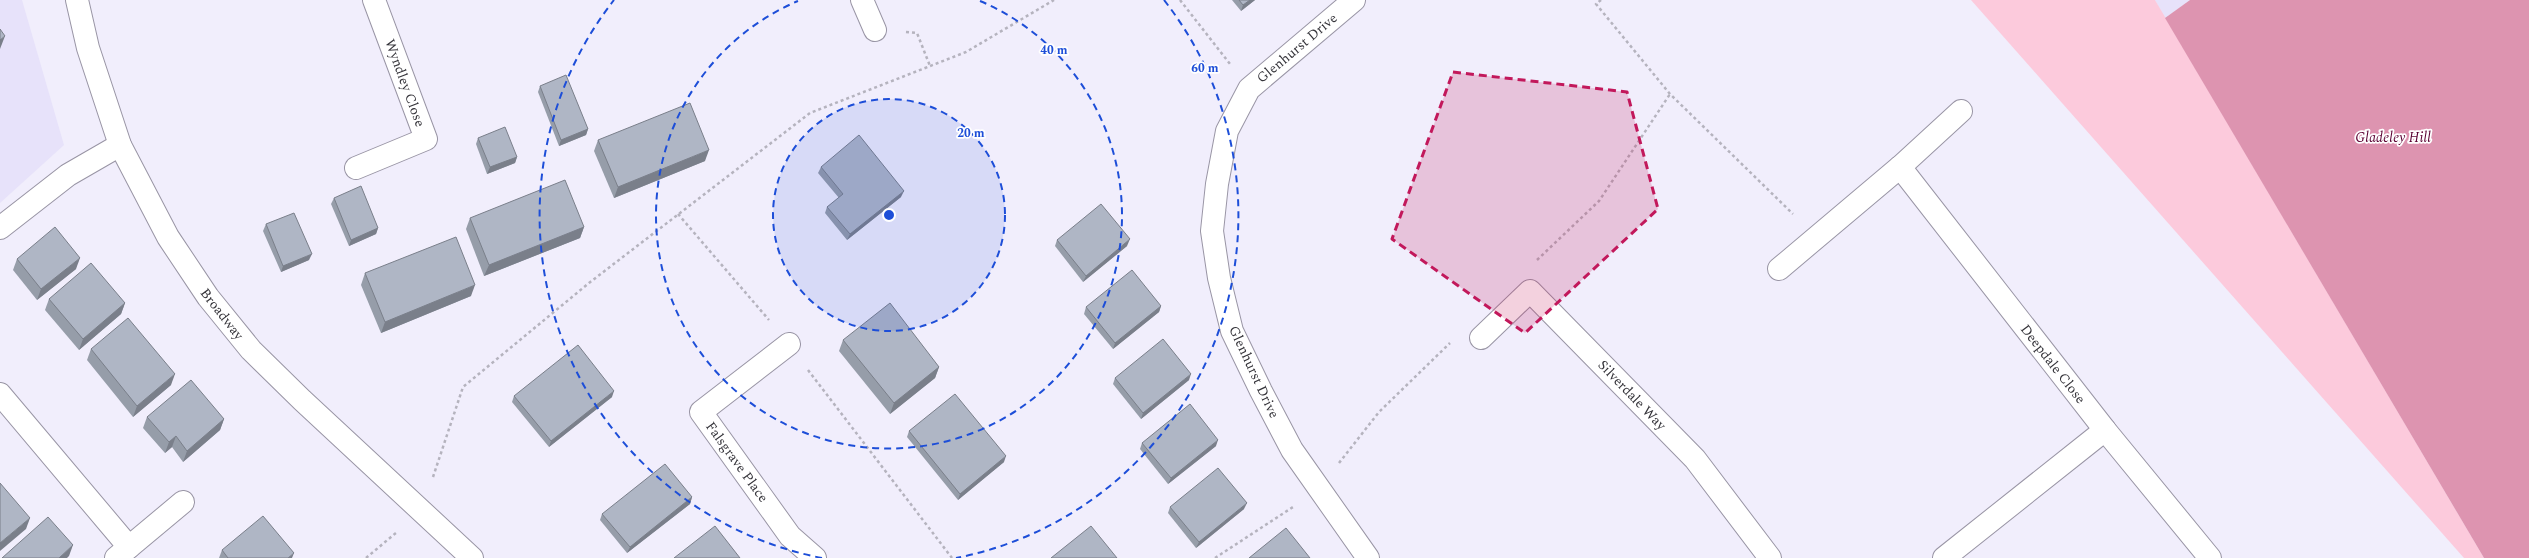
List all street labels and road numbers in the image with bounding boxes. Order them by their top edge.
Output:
street label: Glenhurst Drive [1252,8,1342,88]
street label: Wyndley Close [379,36,431,130]
street label: Broadway [195,283,250,346]
street label: Deepdale Close [2015,320,2091,408]
street label: Glenhurst Drive [1223,322,1285,422]
street label: Silverdale Way [1593,355,1672,436]
street label: Falsgrave Place [700,417,774,507]

